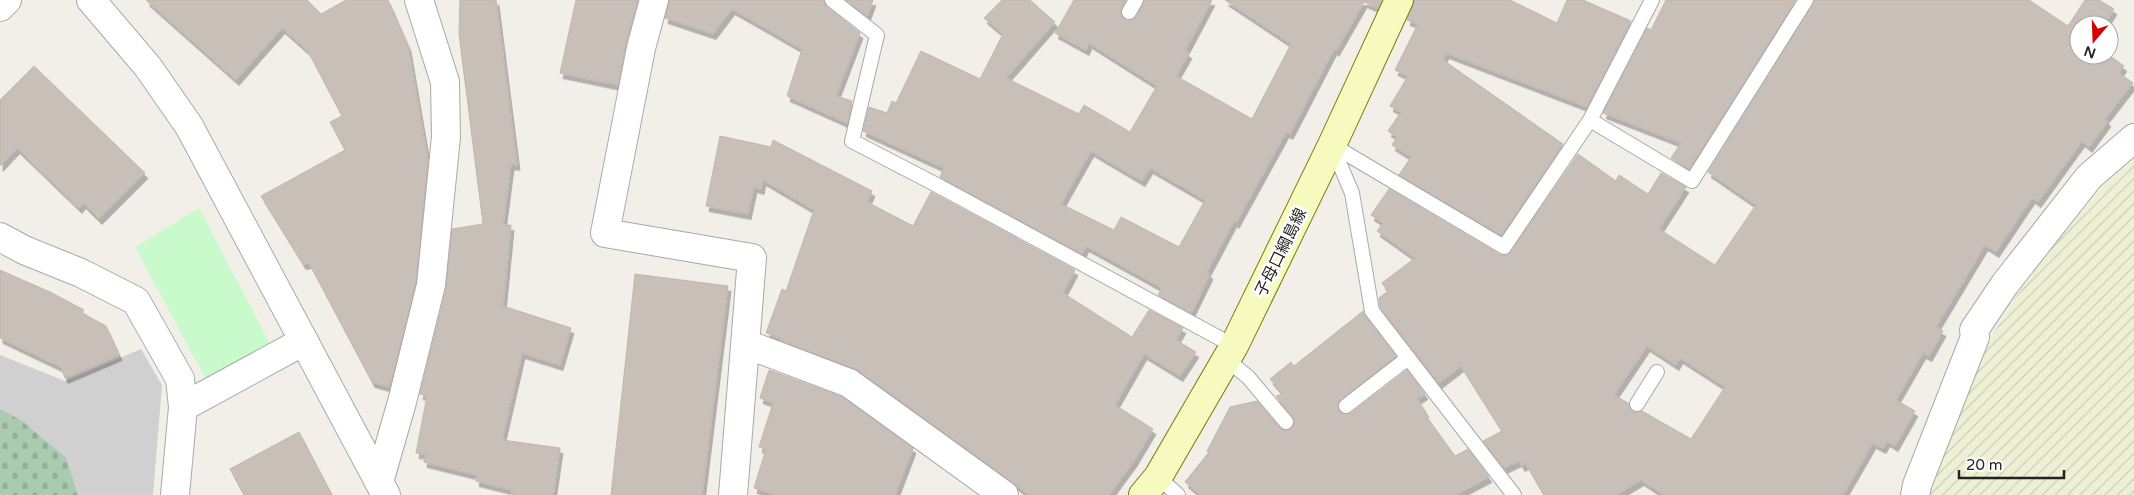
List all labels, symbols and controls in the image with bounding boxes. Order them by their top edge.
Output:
north arrow [2069,15,2119,65]
text: N [2082,42,2098,62]
street label: 子母口綱島線 [1251,205,1311,300]
scale bar [1959,448,2064,480]
text: 20 m [1966,456,2003,474]

